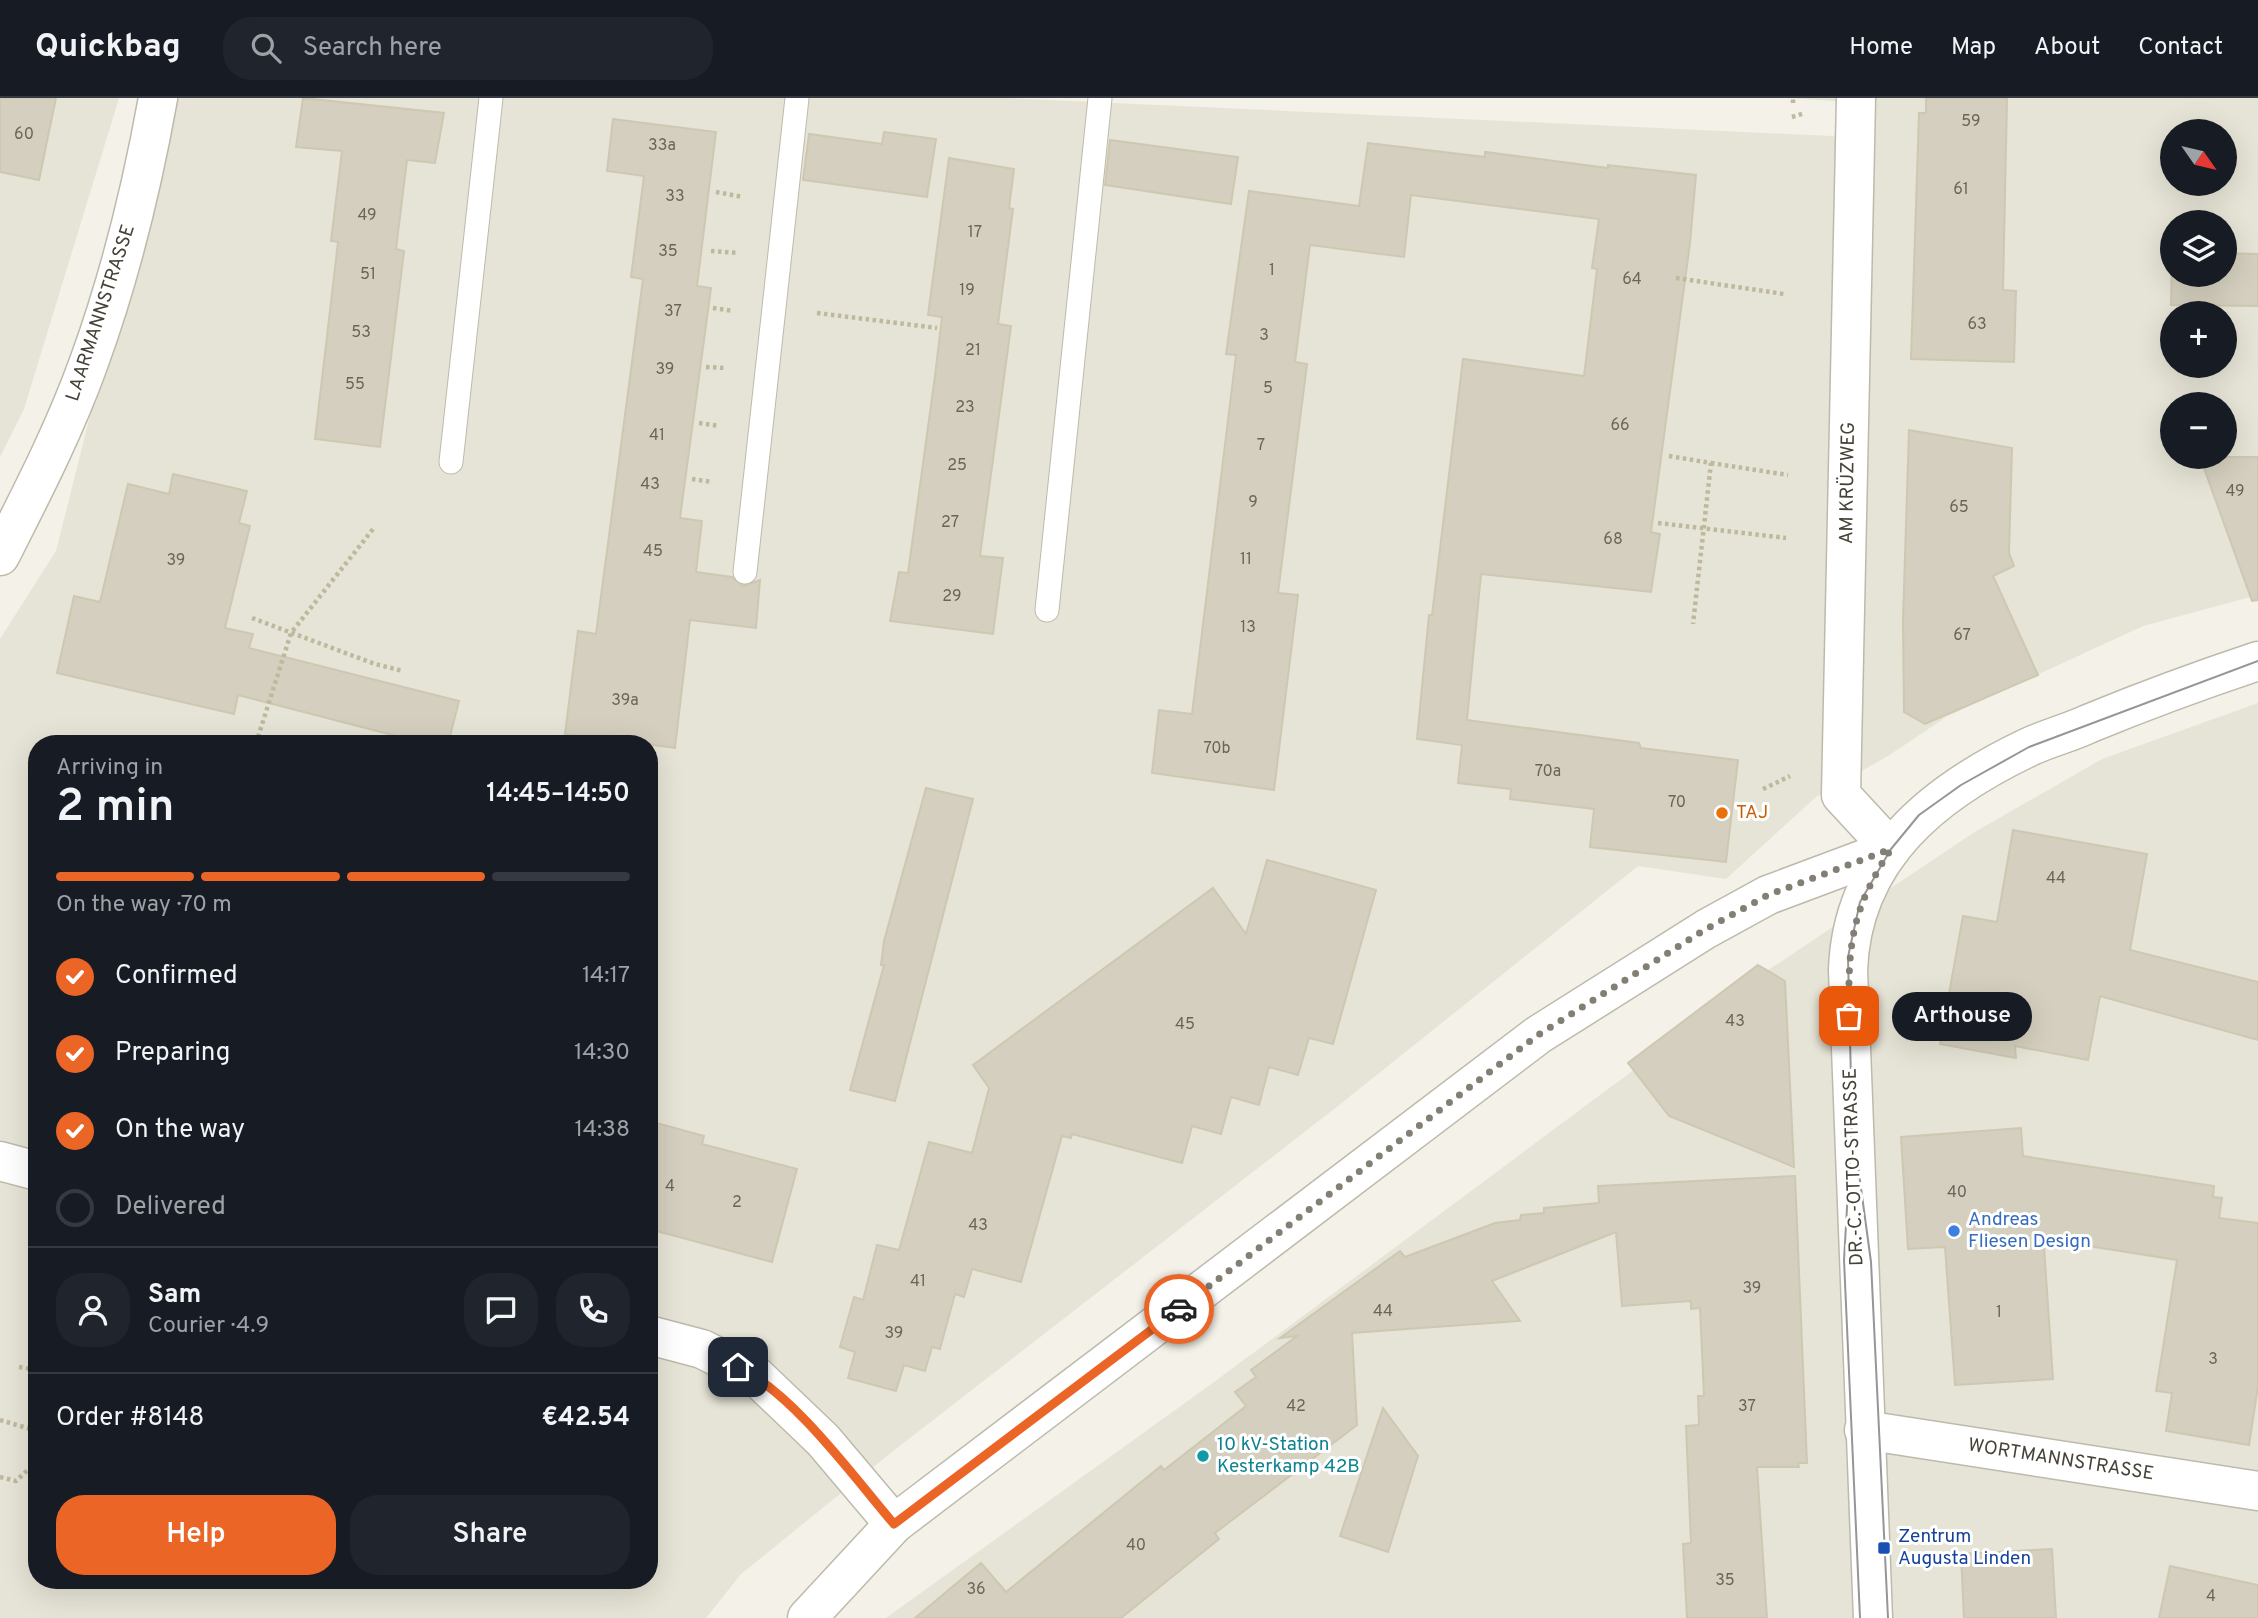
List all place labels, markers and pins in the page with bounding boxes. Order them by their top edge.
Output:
place label: TAJ [1736,801,1768,825]
marker: TAJ [1714,805,1730,821]
pin [1819,986,1879,1046]
callout: Arthouse [1891,992,2031,1040]
place label: Andreas Fliesen Design [1968,1208,2091,1254]
marker: Andreas Fliesen Design [1946,1223,1962,1239]
pin [708,1337,768,1397]
place label: 10 kV-Station Kesterkamp 42B [1217,1433,1360,1479]
marker: 10 kV-Station Kesterkamp 42B [1195,1448,1211,1464]
place label: Zentrum Augusta Linden [1898,1525,2031,1571]
marker: Zentrum Augusta Linden [1876,1540,1892,1556]

